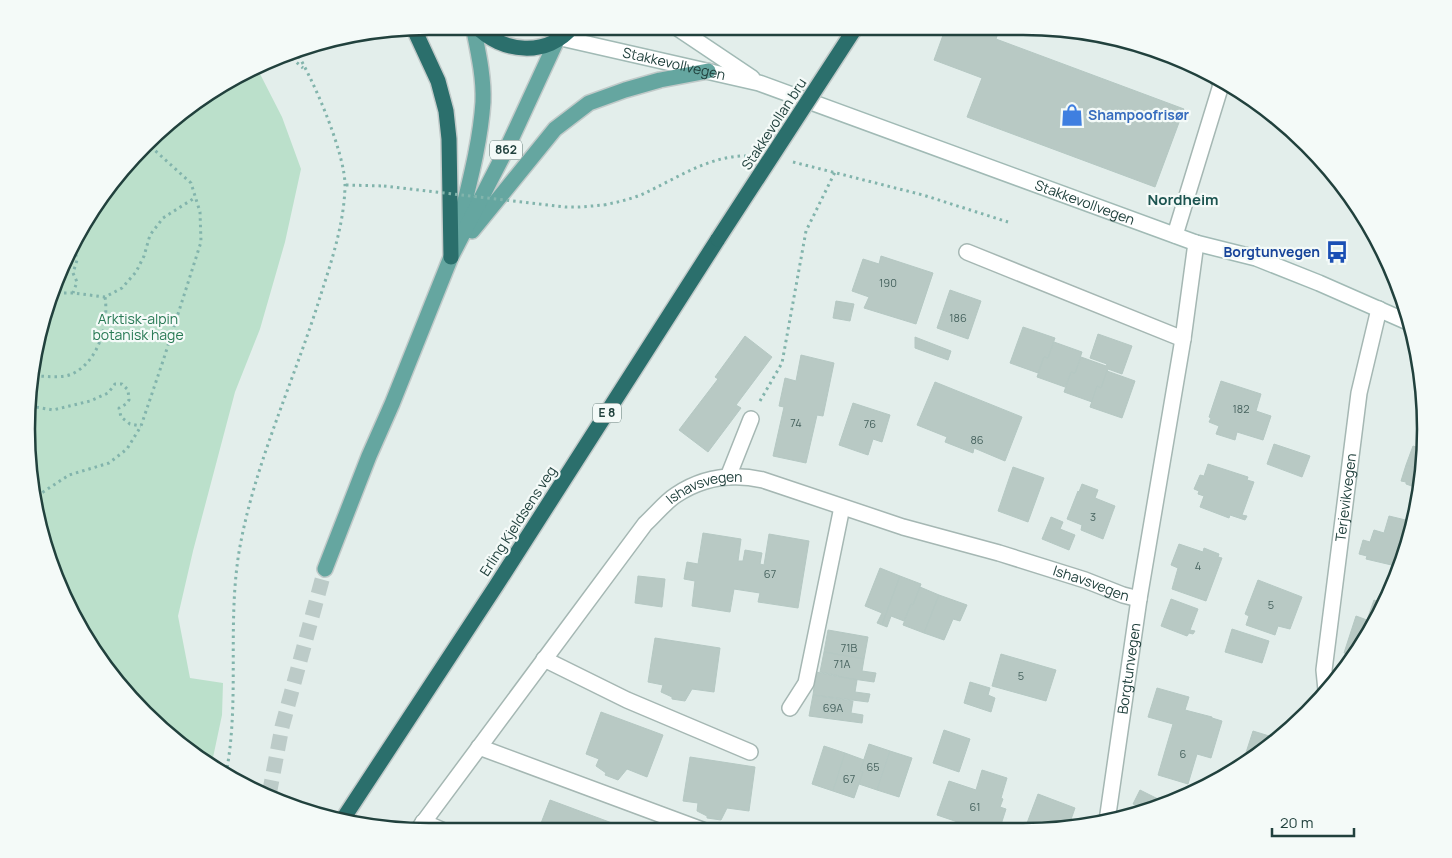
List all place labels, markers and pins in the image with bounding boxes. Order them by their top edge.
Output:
shop icon: Shampoofrisør [1059,102,1085,128]
place label: Shampoofrisør [1088,105,1190,124]
bus stop icon: Borgtunvegen [1324,239,1350,265]
place label: Borgtunvegen [1224,242,1320,261]

